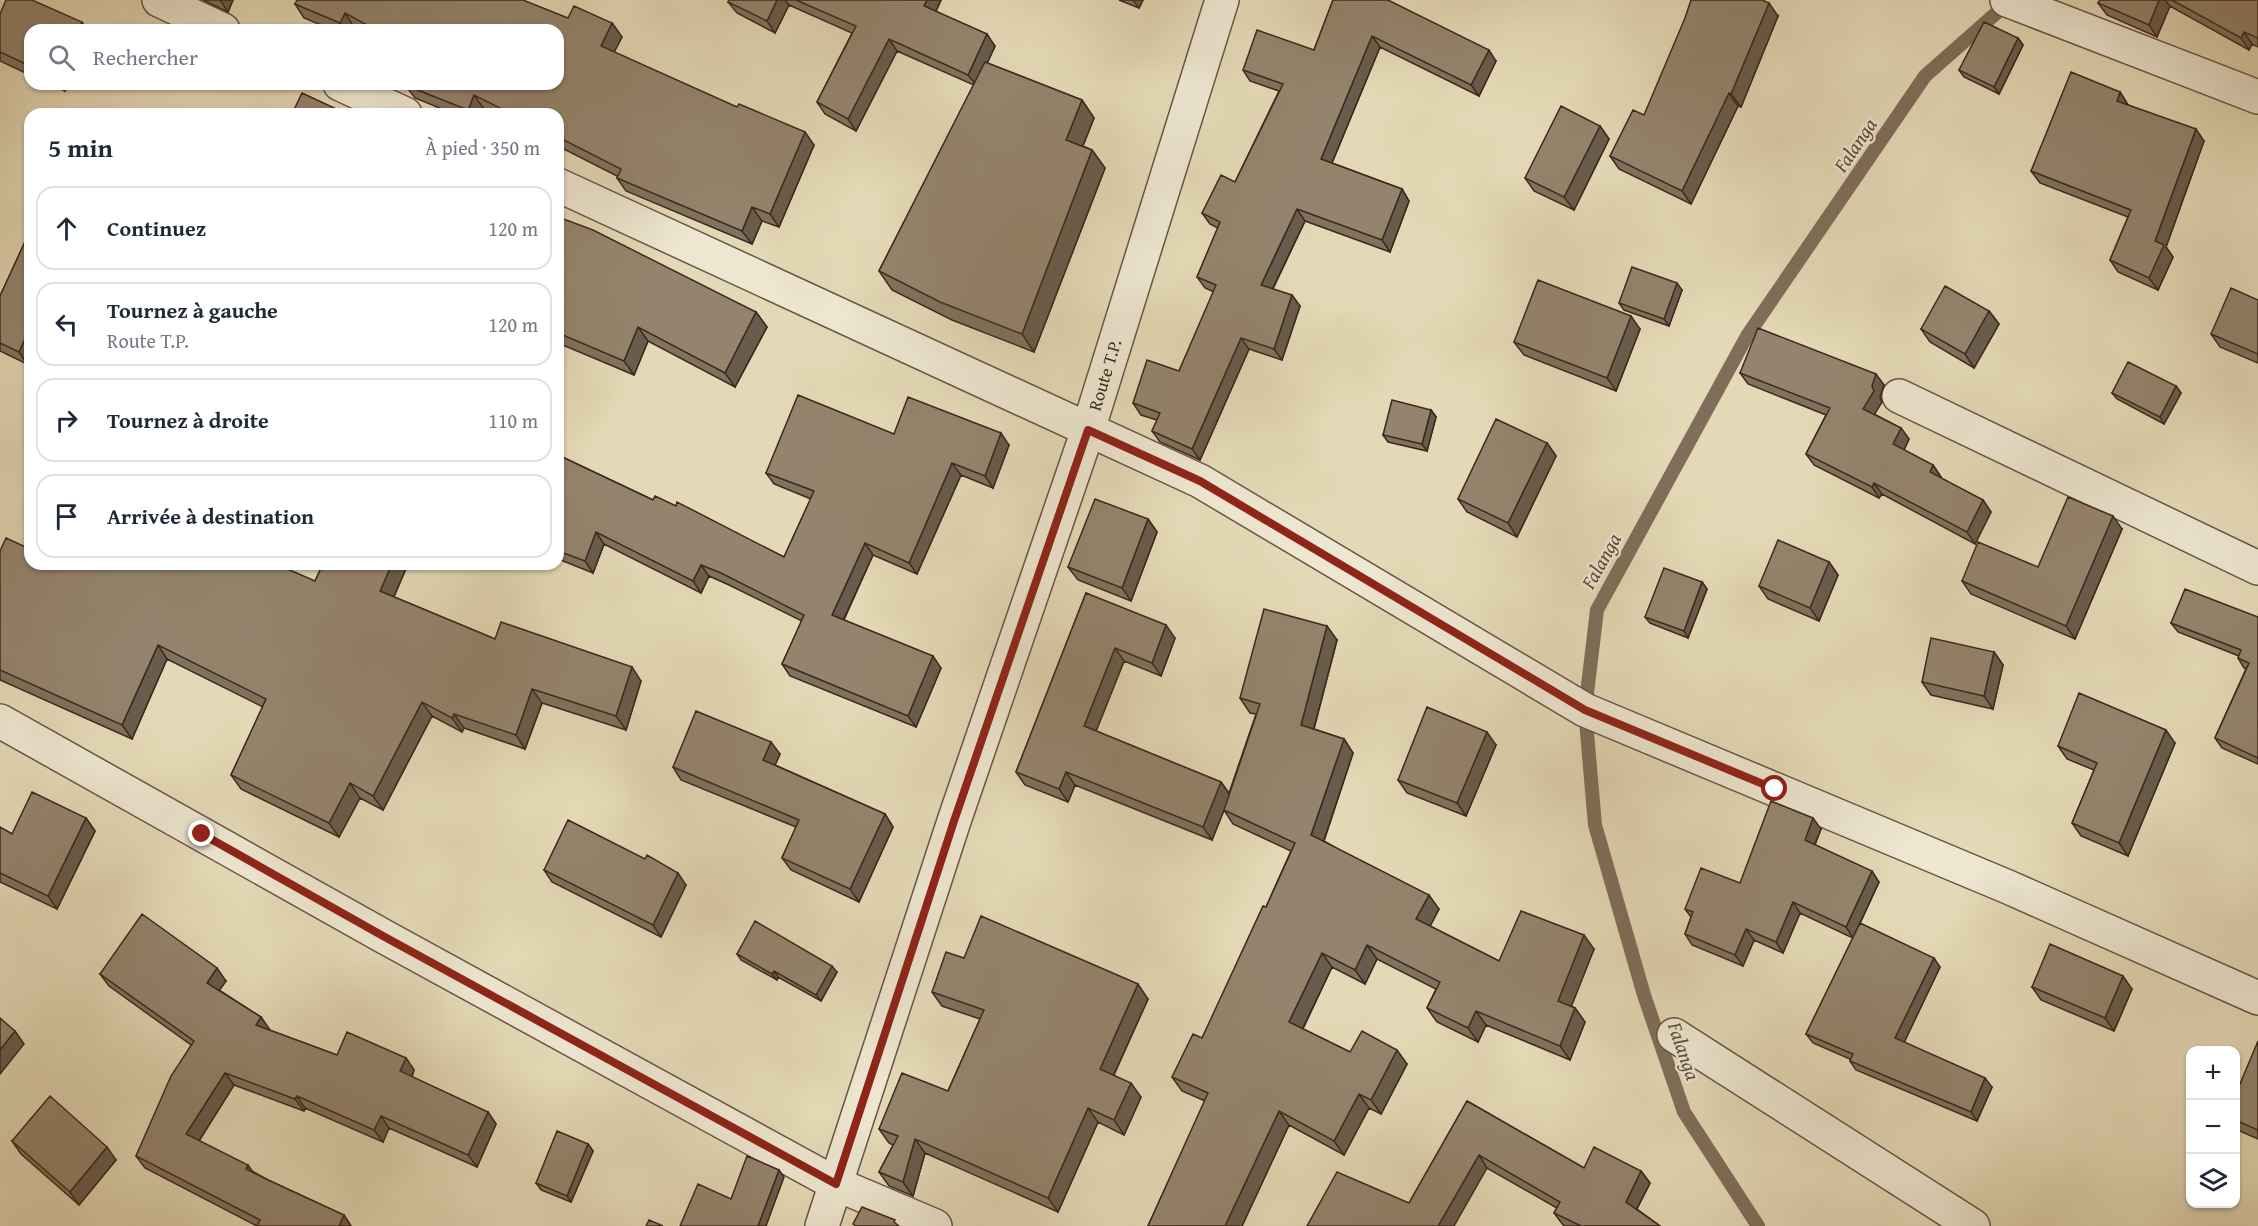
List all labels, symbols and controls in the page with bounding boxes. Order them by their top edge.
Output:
search box [24,24,564,90]
icon: search [45,41,78,74]
text: Rechercher [93,41,198,73]
water label: Falanga [1825,111,1884,178]
text: 5 min [48,128,113,167]
text: À pied · 350 m [425,133,540,162]
icon: ahead [50,212,83,245]
text: Continuez [107,212,206,244]
text: 120 m [488,214,538,243]
text: Tournez à gauche [107,294,278,326]
icon: left [50,308,83,341]
text: 120 m [488,310,538,339]
text: Route T.P. [107,326,189,355]
street label: Route T.P. [1081,336,1128,414]
icon: right [50,404,83,437]
text: Tournez à droite [107,404,269,436]
text: 110 m [488,406,538,435]
icon: arrive [50,500,83,533]
text: Arrivée à destination [107,500,314,532]
water label: Falanga [1573,527,1628,595]
route start [1761,775,1787,801]
route end [188,820,214,846]
water label: Falanga [1661,1017,1708,1085]
map controls [2186,1046,2240,1208]
button: + [2186,1046,2240,1100]
button: − [2186,1100,2240,1154]
button: layers [2186,1154,2240,1208]

